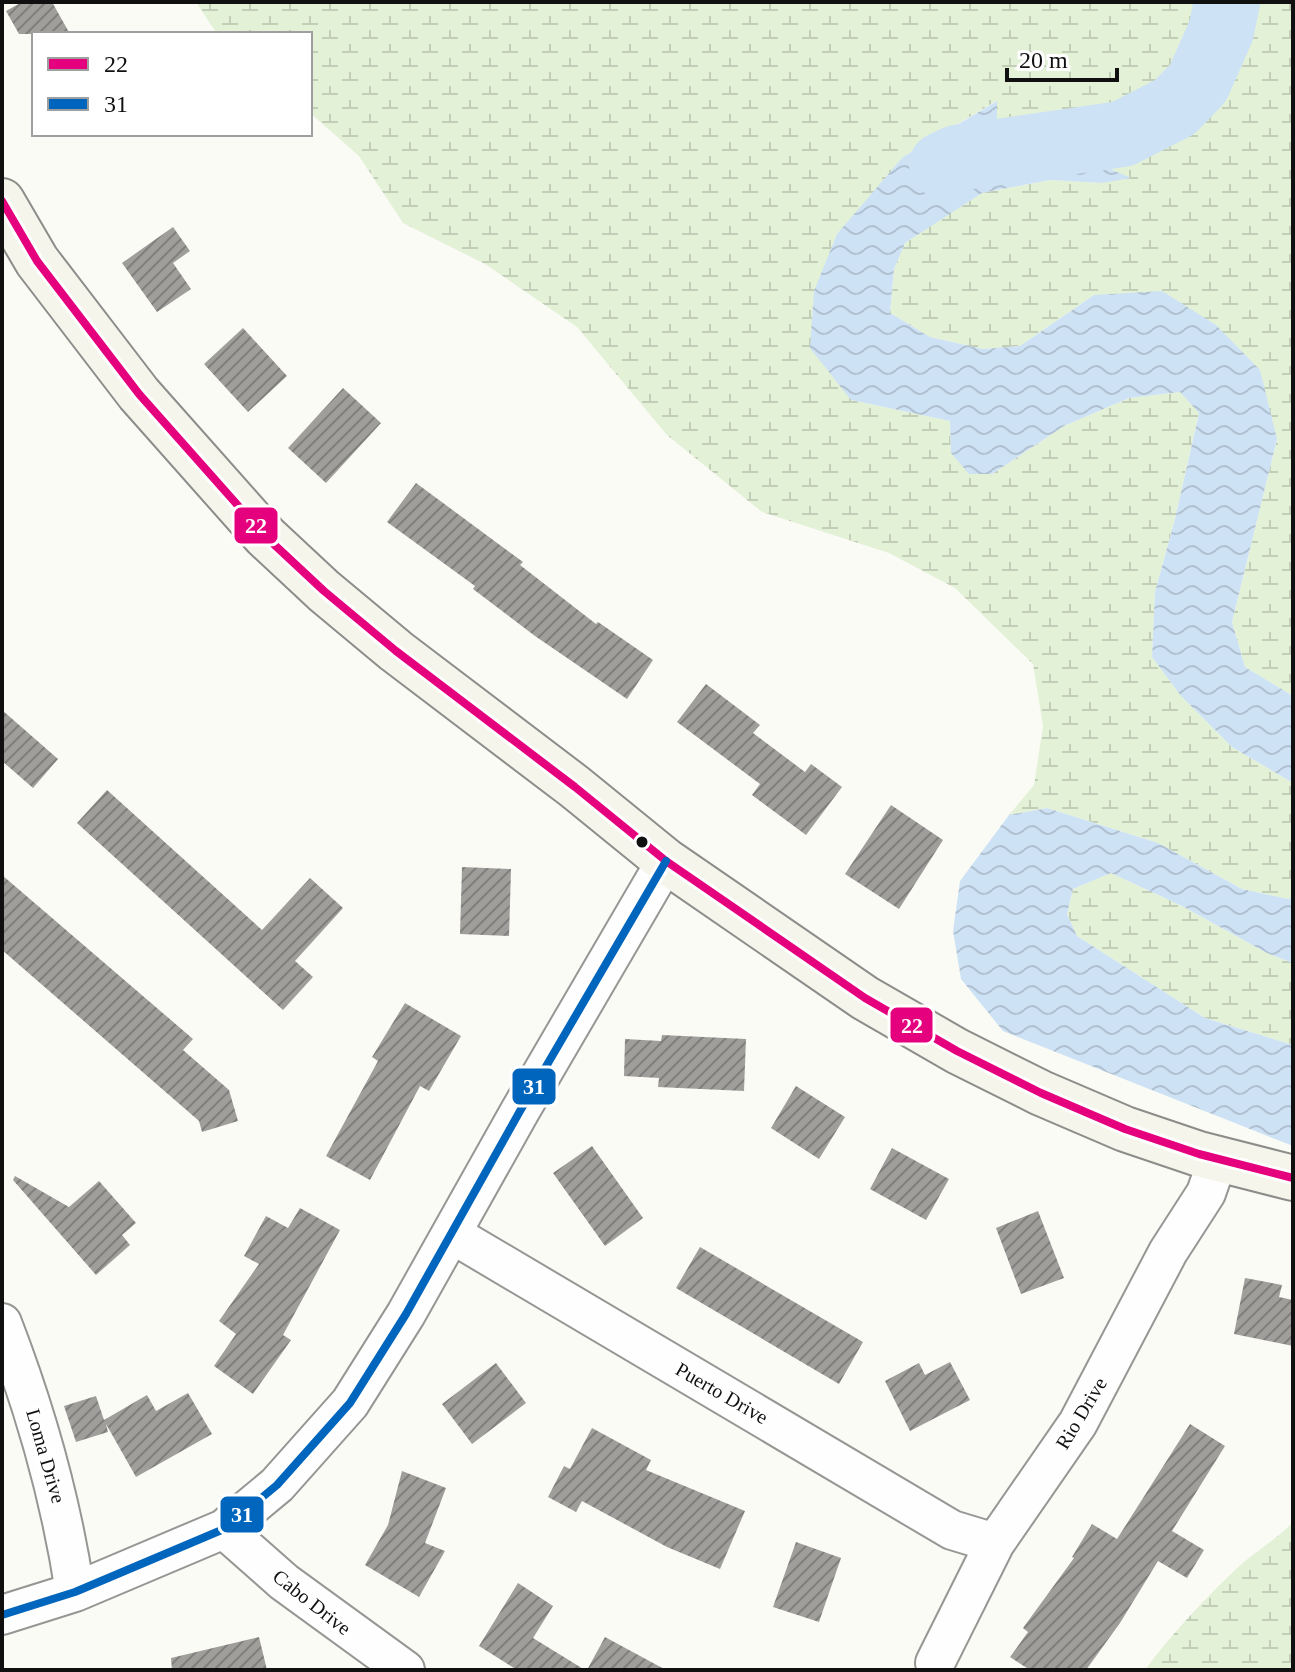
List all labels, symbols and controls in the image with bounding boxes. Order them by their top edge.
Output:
legend [32,32,312,136]
scale bar [1007,32,1117,82]
text: 20 m [1019,47,1068,73]
text: 22 [104,51,128,77]
text: 31 [104,91,128,117]
line badge: 22 [233,506,279,545]
text: 22 [245,513,267,538]
unlabelled marker [634,834,650,850]
line badge: 22 [889,1006,934,1044]
text: 22 [901,1013,923,1038]
line badge: 31 [511,1067,557,1106]
text: 31 [523,1074,545,1099]
street label: Puerto Drive [672,1358,772,1428]
street label: Rio Drive [1051,1373,1111,1453]
street label: Loma Drive [22,1406,70,1506]
line badge: 31 [219,1495,265,1534]
text: 31 [231,1502,253,1527]
street label: Cabo Drive [269,1565,355,1639]

